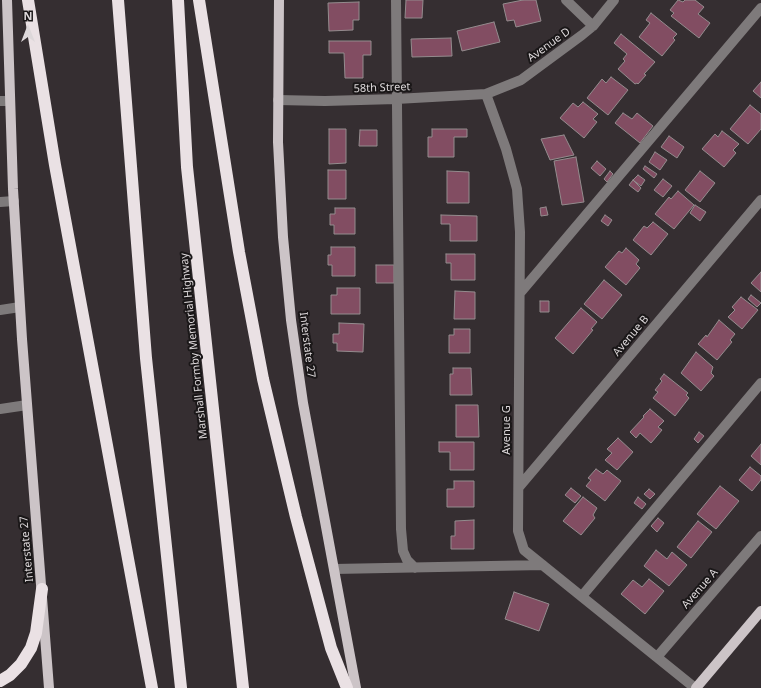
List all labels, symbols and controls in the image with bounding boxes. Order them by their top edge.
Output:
north arrow [8,8,48,48]
text: N [24,8,32,23]
street label: Avenue D [525,25,573,65]
street label: 58th Street [353,80,411,96]
street label: Marshall Formby Memorial Highway [178,252,210,440]
street label: Interstate 27 [296,311,318,379]
street label: Avenue B [610,313,652,359]
street label: Avenue G [500,405,514,455]
street label: Interstate 27 [18,515,36,583]
street label: Avenue A [679,566,721,612]

